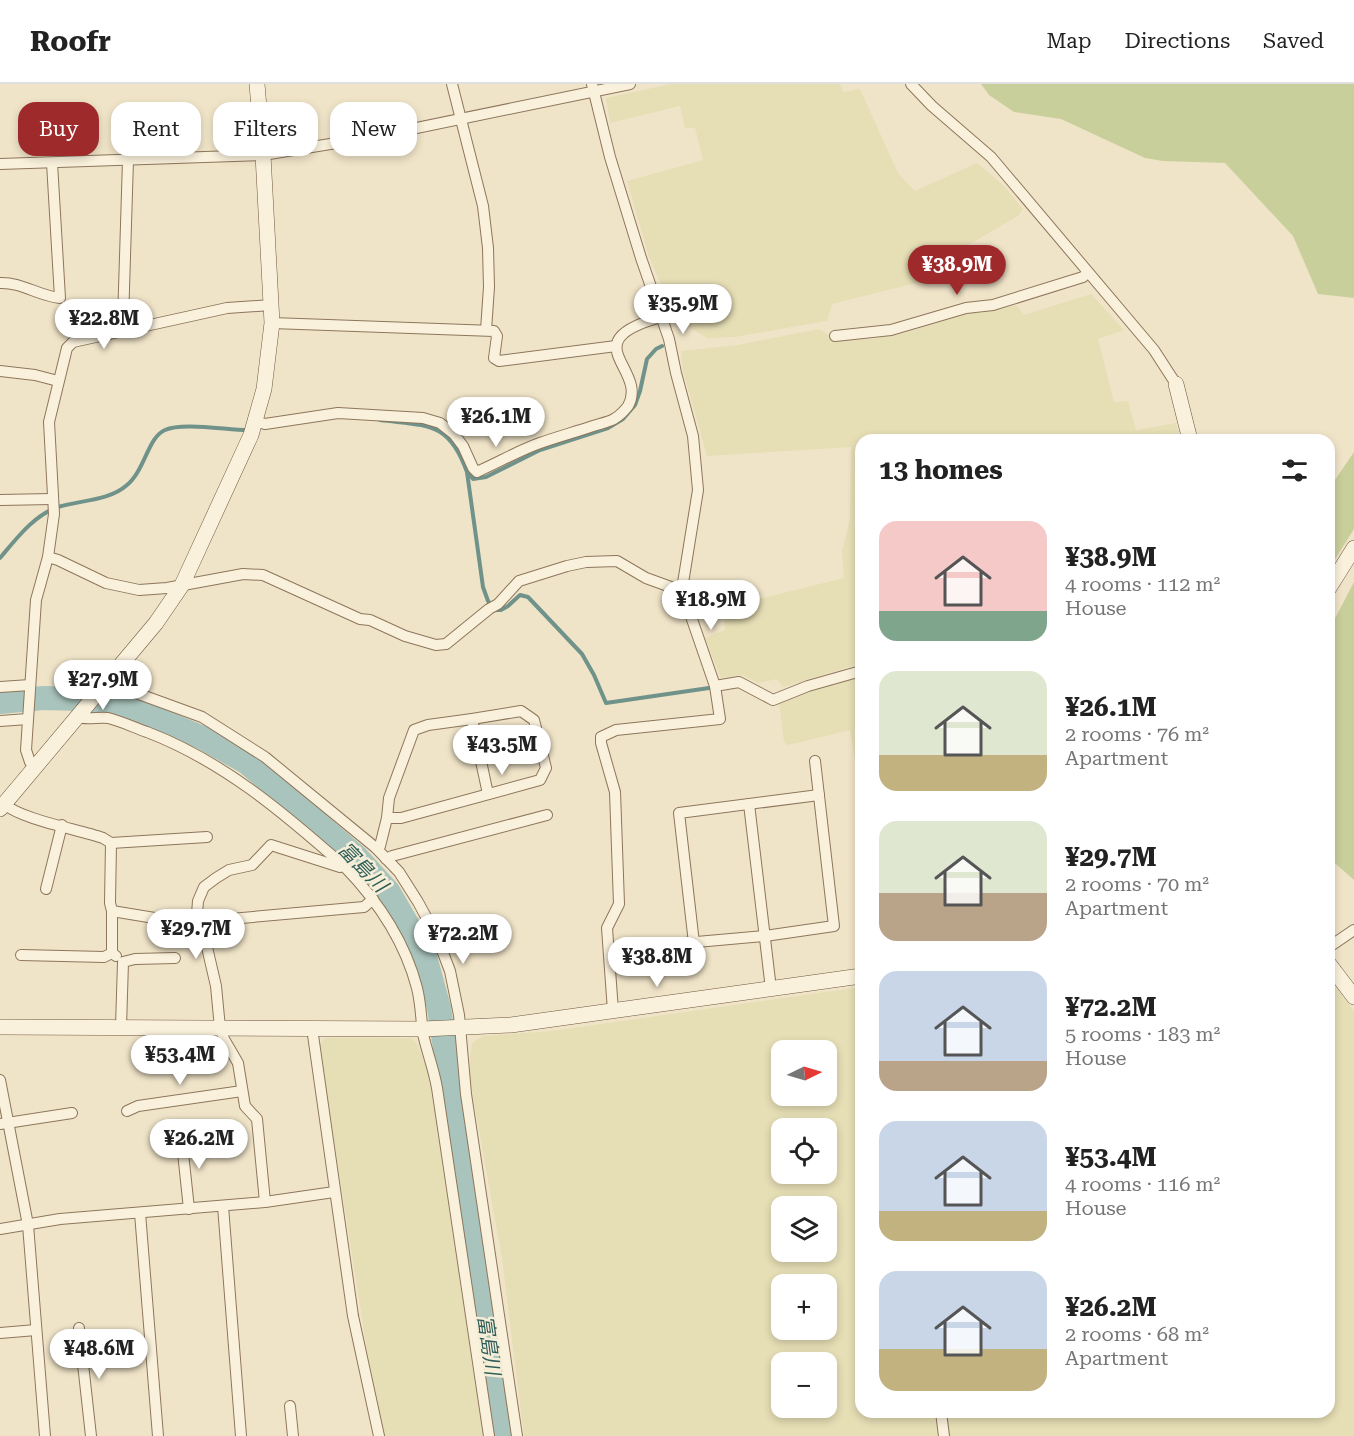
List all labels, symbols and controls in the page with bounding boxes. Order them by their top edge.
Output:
text: Roofr [30,25,111,58]
text: Map [1047,29,1091,53]
text: Directions [1124,29,1230,53]
text: Saved [1263,29,1324,53]
chip: Buy [18,102,99,156]
chip: Rent [111,102,201,156]
chip: Filters [213,102,318,156]
chip: New [330,102,417,156]
pin: ¥38.9M [908,245,1006,296]
text: ¥38.9M [922,252,992,276]
pin: ¥35.9M [634,284,732,335]
text: ¥35.9M [648,291,718,315]
pin: ¥22.8M [55,299,153,350]
text: ¥22.8M [69,306,139,330]
pin: ¥26.1M [447,397,545,448]
text: ¥26.1M [461,404,531,428]
icon: filters [1278,454,1311,487]
text: 13 homes [879,455,1003,485]
text: ¥38.9M [1065,542,1157,572]
icon: home [927,545,999,617]
text: 4 rooms · 112 m² [1065,572,1220,596]
pin: ¥18.9M [662,580,760,631]
text: ¥18.9M [676,587,746,611]
text: House [1065,596,1127,620]
pin: ¥27.9M [54,660,152,711]
text: ¥27.9M [68,667,138,691]
text: ¥26.1M [1065,692,1157,722]
icon: home [927,695,999,767]
text: 2 rooms · 76 m² [1065,722,1209,746]
pin: ¥43.5M [453,725,551,776]
text: ¥43.5M [467,732,537,756]
text: Apartment [1065,746,1168,770]
water label: 富島川 [334,837,394,898]
text: ¥29.7M [1065,842,1157,872]
icon: home [927,845,999,917]
text: 2 rooms · 70 m² [1065,872,1209,896]
text: Apartment [1065,896,1168,920]
pin: ¥29.7M [147,909,245,960]
pin: ¥72.2M [414,914,512,965]
text: ¥29.7M [161,916,231,940]
text: ¥72.2M [428,921,498,945]
pin: ¥38.8M [608,937,706,988]
text: ¥38.8M [622,944,692,968]
text: ¥72.2M [1065,992,1157,1022]
icon: home [927,995,999,1067]
text: 5 rooms · 183 m² [1065,1022,1220,1046]
pin: ¥53.4M [131,1035,229,1086]
north arrow [771,1040,837,1106]
map controls [771,1040,837,1418]
text: ¥53.4M [145,1042,215,1066]
text: House [1065,1046,1127,1070]
button: locate [771,1118,837,1184]
pin: ¥26.2M [150,1119,248,1170]
text: ¥26.2M [164,1126,234,1150]
text: ¥53.4M [1065,1142,1157,1172]
icon: home [927,1145,999,1217]
text: 4 rooms · 116 m² [1065,1172,1220,1196]
button: layers [771,1196,837,1262]
text: House [1065,1196,1127,1220]
button: + [771,1274,837,1340]
text: ¥26.2M [1065,1292,1157,1322]
icon: home [927,1295,999,1367]
water label: 富島川 [473,1314,505,1378]
text: 2 rooms · 68 m² [1065,1322,1209,1346]
pin: ¥48.6M [50,1329,148,1380]
text: ¥48.6M [64,1336,134,1360]
text: Apartment [1065,1346,1168,1370]
button: − [771,1352,837,1418]

